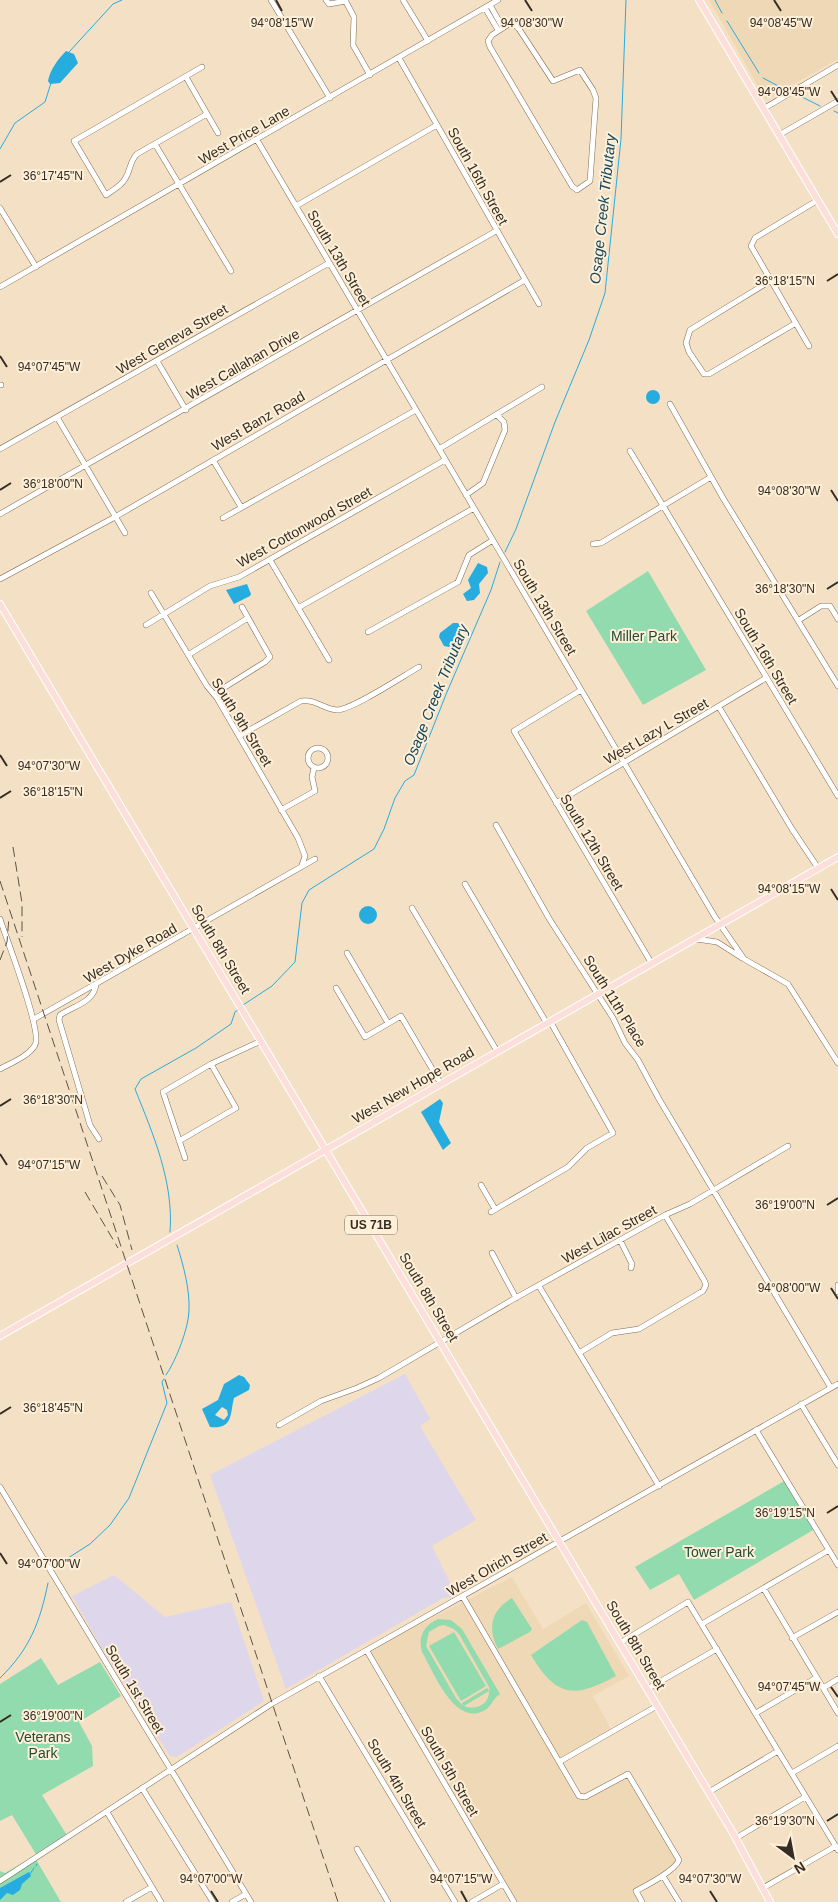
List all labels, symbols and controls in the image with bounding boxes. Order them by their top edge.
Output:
text: 94°08'15"W [251,16,314,30]
text: 94°08'30"W [501,16,564,30]
text: 94°08'45"W [750,16,813,30]
text: 94°08'45"W [758,85,821,99]
street label: West Price Lane [196,102,293,168]
street label: South 16th Street [445,124,511,228]
water label: Osage Creek Tributary [586,132,619,285]
text: 36°17'45"N [23,169,83,183]
street label: South 13th Street [304,207,374,309]
text: 36°18'15"N [755,274,815,288]
street label: West Geneva Street [114,301,231,377]
street label: West Callahan Drive [184,325,302,403]
text: 94°07'45"W [18,360,81,374]
street label: West Banz Road [209,388,307,454]
text: 36°18'00"N [23,477,83,491]
street label: West Cottonwood Street [234,483,374,571]
text: 94°08'30"W [758,484,821,498]
street label: South 13th Street [510,556,580,658]
text: 36°18'30"N [755,582,815,596]
street label: South 16th Street [731,605,801,707]
water label: Osage Creek Tributary [399,620,472,768]
park label: Miller Park [611,628,678,644]
street label: South 9th Street [208,675,276,769]
street label: West Lazy L Street [601,695,711,767]
text: 94°07'30"W [18,759,81,773]
text: 36°18'15"N [23,785,83,799]
street label: South 12th Street [557,791,627,893]
text: 94°08'15"W [758,882,821,896]
street label: South 8th Street [188,902,254,997]
street label: West Dyke Road [81,920,179,986]
street label: South 11th Place [580,952,650,1050]
street label: West New Hope Road [349,1044,477,1126]
text: 36°18'30"N [23,1093,83,1107]
text: 94°07'15"W [18,1158,81,1172]
text: 36°19'00"N [755,1198,815,1212]
street label: West Lilac Street [559,1201,659,1267]
road number: US 71B [345,1216,397,1234]
street label: South 8th Street [396,1250,462,1345]
text: 94°08'00"W [758,1281,821,1295]
text: 36°18'45"N [23,1401,83,1415]
text: 36°19'15"N [755,1506,815,1520]
street label: West Olrich Street [444,1529,550,1599]
park label: Tower Park [684,1544,755,1560]
text: 94°07'00"W [18,1557,81,1571]
street label: South 8th Street [603,1598,669,1693]
street label: South 1st Street [102,1642,168,1736]
text: 94°07'45"W [758,1680,821,1694]
text: 36°19'00"N [23,1709,83,1723]
street label: South 5th Street [418,1723,482,1819]
park label: Veterans Park [15,1729,71,1761]
street label: South 4th Street [364,1736,430,1831]
text: 36°19'30"N [755,1814,815,1828]
north arrow [768,1832,818,1882]
text: N [791,1859,808,1877]
text: 94°07'00"W [180,1872,243,1886]
text: 94°07'15"W [430,1872,493,1886]
text: 94°07'30"W [679,1872,742,1886]

